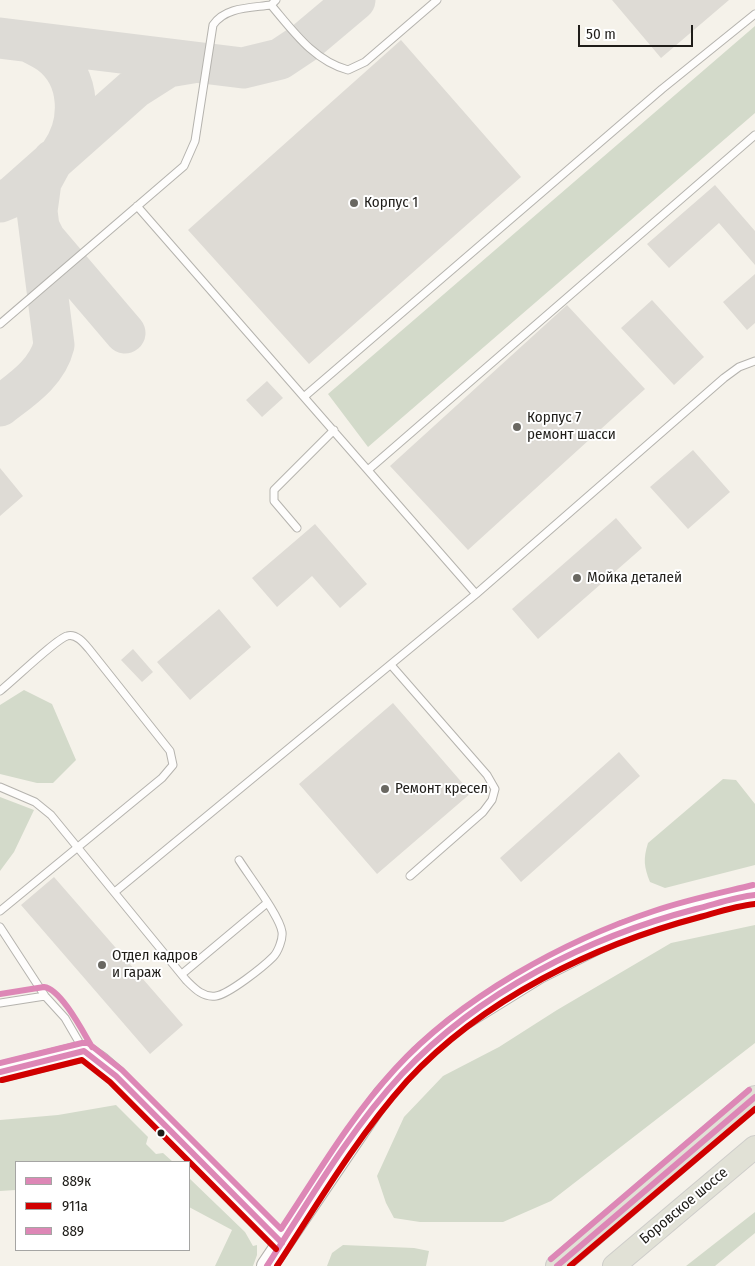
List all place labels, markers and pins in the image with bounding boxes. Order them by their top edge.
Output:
place label: Корпус 1 [364,194,418,212]
marker: Корпус 1 [348,197,360,209]
place label: Корпус 7 ремонт шасси [527,409,616,444]
marker: Корпус 7 ремонт шасси [511,421,523,433]
place label: Мойка деталей [587,569,682,587]
marker: Мойка деталей [571,572,583,584]
place label: Ремонт кресел [395,780,488,798]
marker: Ремонт кресел [379,783,391,795]
place label: Отдел кадров и гараж [112,947,198,982]
marker: Отдел кадров и гараж [96,959,108,971]
unlabelled marker [156,1128,166,1138]

